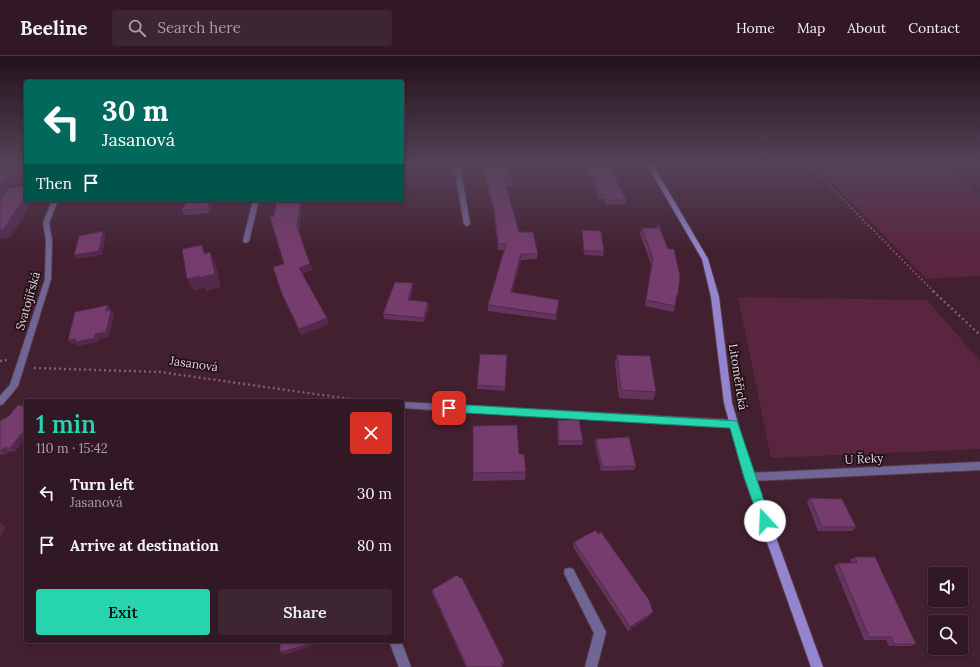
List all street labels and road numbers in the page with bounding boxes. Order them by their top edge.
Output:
street label: Svatojiřská [12,270,43,332]
street label: Litoměřická [726,343,751,411]
street label: Jasanová [168,353,219,374]
street label: U Řeky [844,450,884,467]

